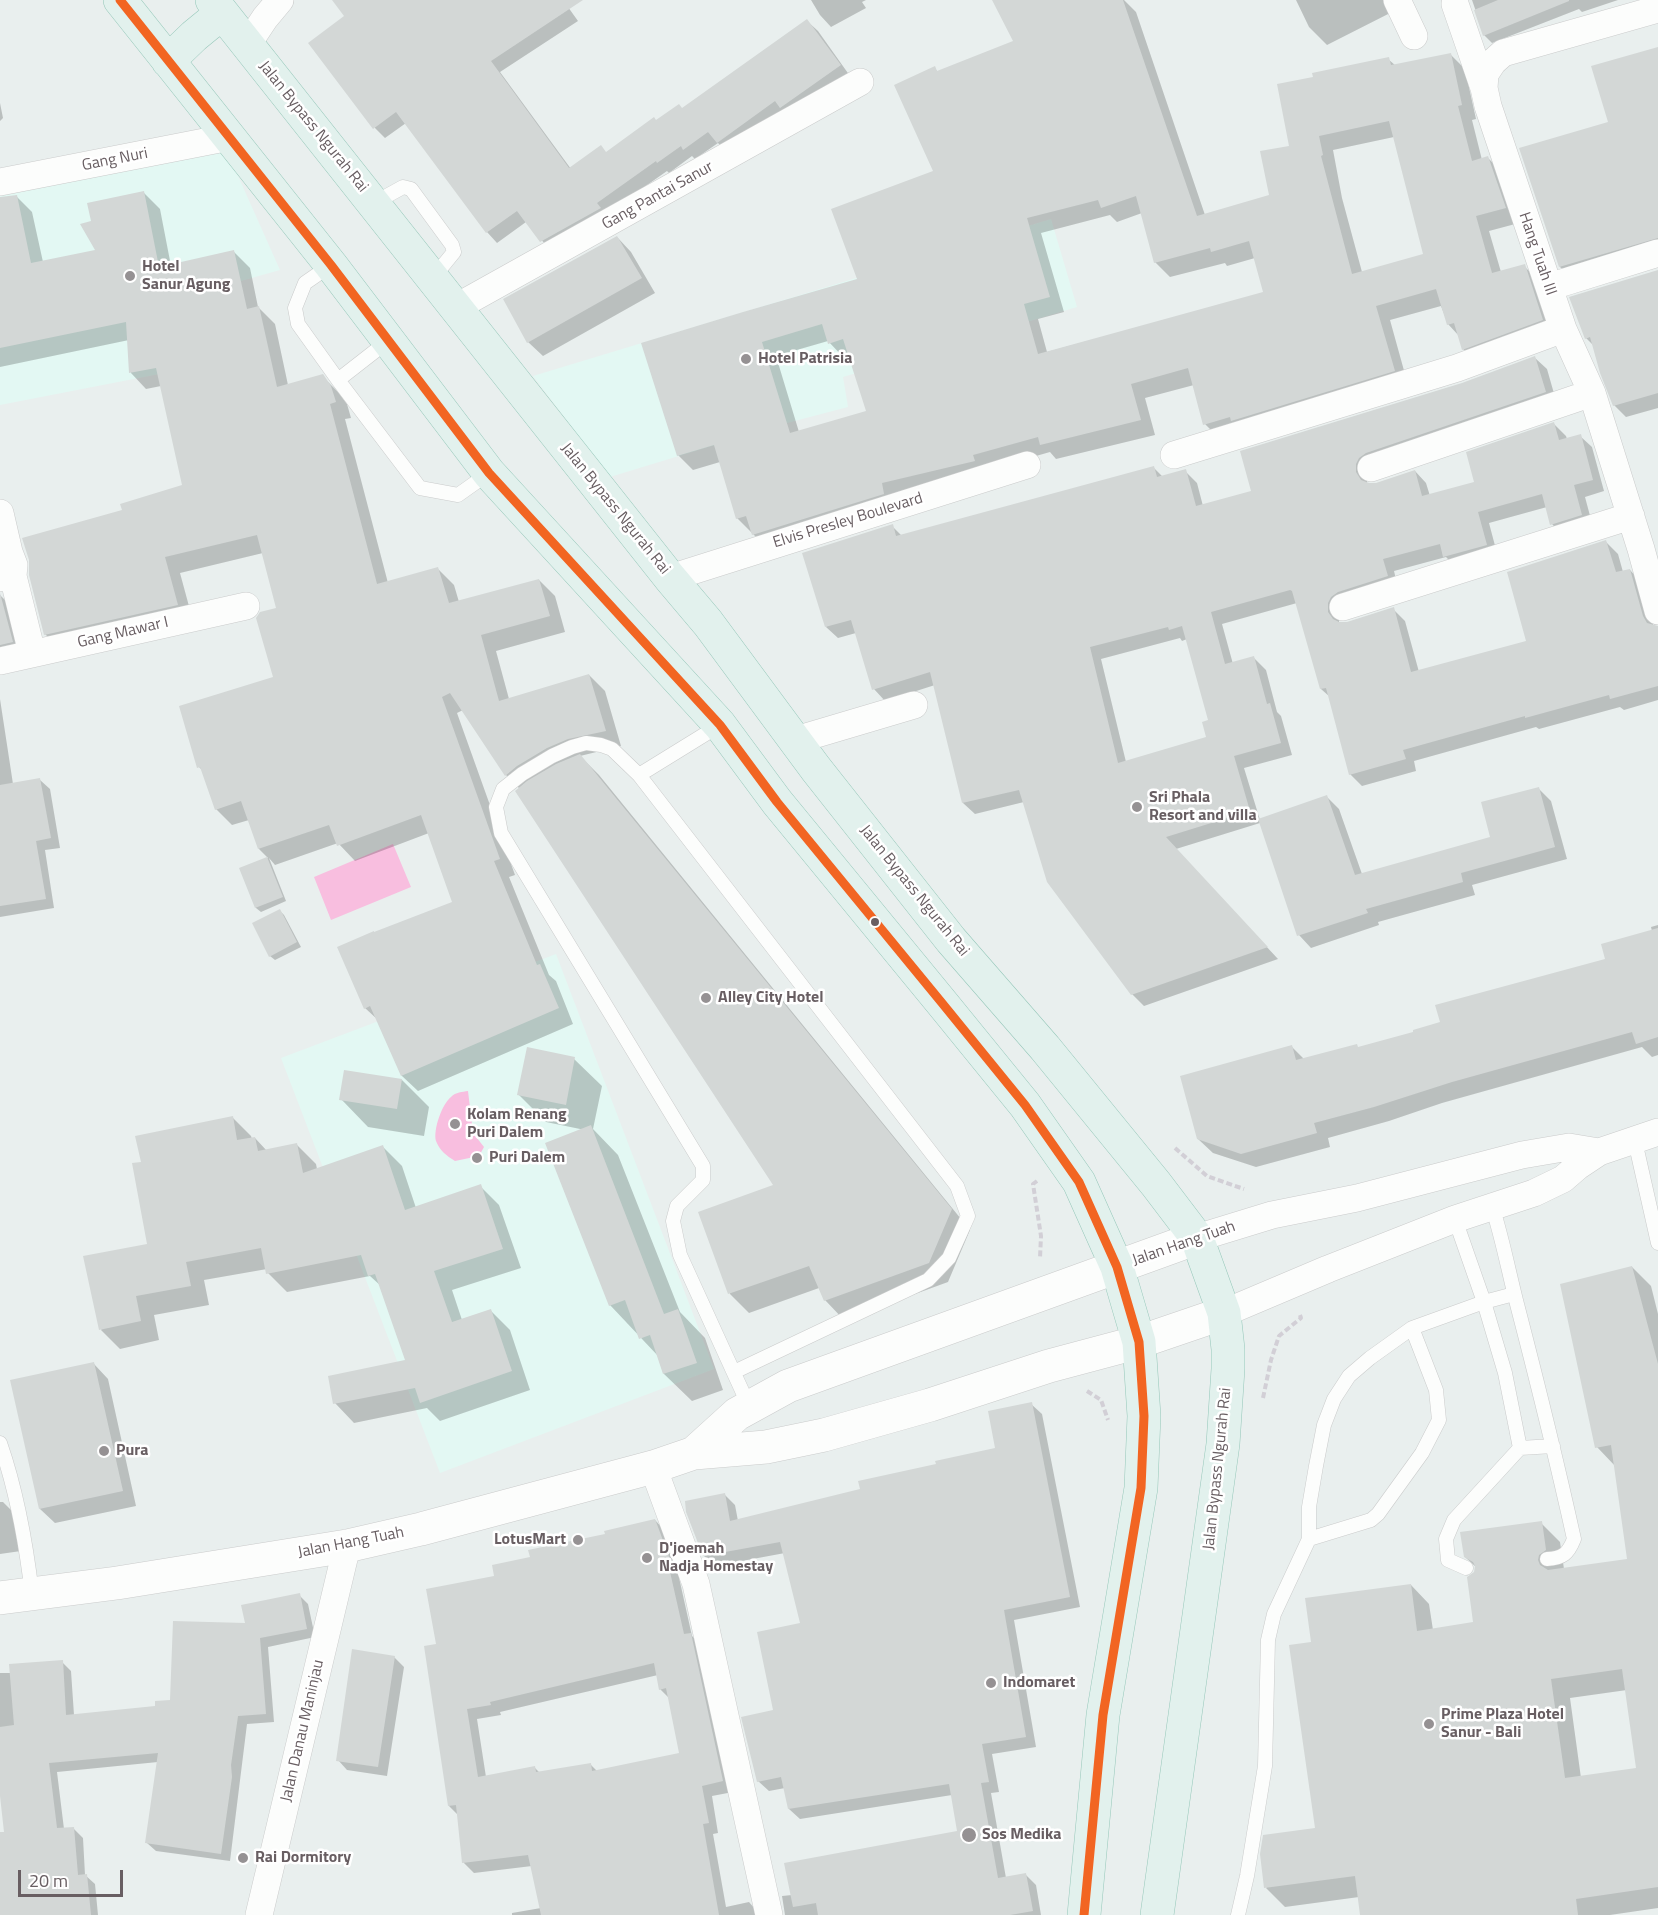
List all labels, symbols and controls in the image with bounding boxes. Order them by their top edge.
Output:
street label: Jalan Bypass Ngurah Rai [254,58,372,196]
street label: Gang Nuri [80,144,150,176]
street label: Gang Pantai Sanur [599,158,717,234]
street label: Hang Tuah III [1514,210,1560,298]
place label: Hotel Sanur Agung [142,257,230,295]
marker: Hotel Sanur Agung [123,269,137,283]
place label: Hotel Patrisia [758,349,852,369]
marker: Hotel Patrisia [739,352,753,366]
street label: Jalan Bypass Ngurah Rai [556,440,674,578]
street label: Elvis Presley Boulevard [771,489,925,553]
street label: Gang Mawar I [76,613,170,653]
place label: Sri Phala Resort and villa [1149,788,1257,826]
marker: Sri Phala Resort and villa [1130,800,1144,814]
street label: Jalan Bypass Ngurah Rai [855,822,973,960]
unlabelled marker [869,916,881,928]
place label: Alley City Hotel [718,988,824,1008]
marker: Alley City Hotel [699,991,713,1005]
place label: Kolam Renang Puri Dalem [467,1105,567,1143]
marker: Kolam Renang Puri Dalem [448,1117,462,1131]
place label: Puri Dalem [489,1148,565,1168]
marker: Puri Dalem [470,1151,484,1165]
street label: Jalan Hang Tuah [1130,1217,1238,1271]
street label: Jalan Bypass Ngurah Rai [1200,1387,1236,1551]
place label: Pura [116,1441,148,1461]
marker: Pura [97,1444,111,1458]
street label: Jalan Hang Tuah [296,1523,406,1563]
place label: LotusMart [494,1530,566,1550]
marker: LotusMart [571,1533,585,1547]
place label: D'joemah Nadja Homestay [659,1539,773,1577]
marker: D'joemah Nadja Homestay [640,1551,654,1565]
street label: Jalan Danau Maninjau [277,1658,329,1804]
place label: Indomaret [1003,1673,1075,1693]
marker: Indomaret [984,1676,998,1690]
place label: Prime Plaza Hotel Sanur - Bali [1441,1705,1564,1743]
marker: Prime Plaza Hotel Sanur - Bali [1422,1717,1436,1731]
place label: Sos Medika [982,1825,1061,1845]
marker: Sos Medika [960,1826,978,1844]
place label: Rai Dormitory [255,1848,351,1868]
marker: Rai Dormitory [236,1851,250,1865]
scale bar [21,1858,126,1896]
text: 20 m [29,1867,68,1894]

